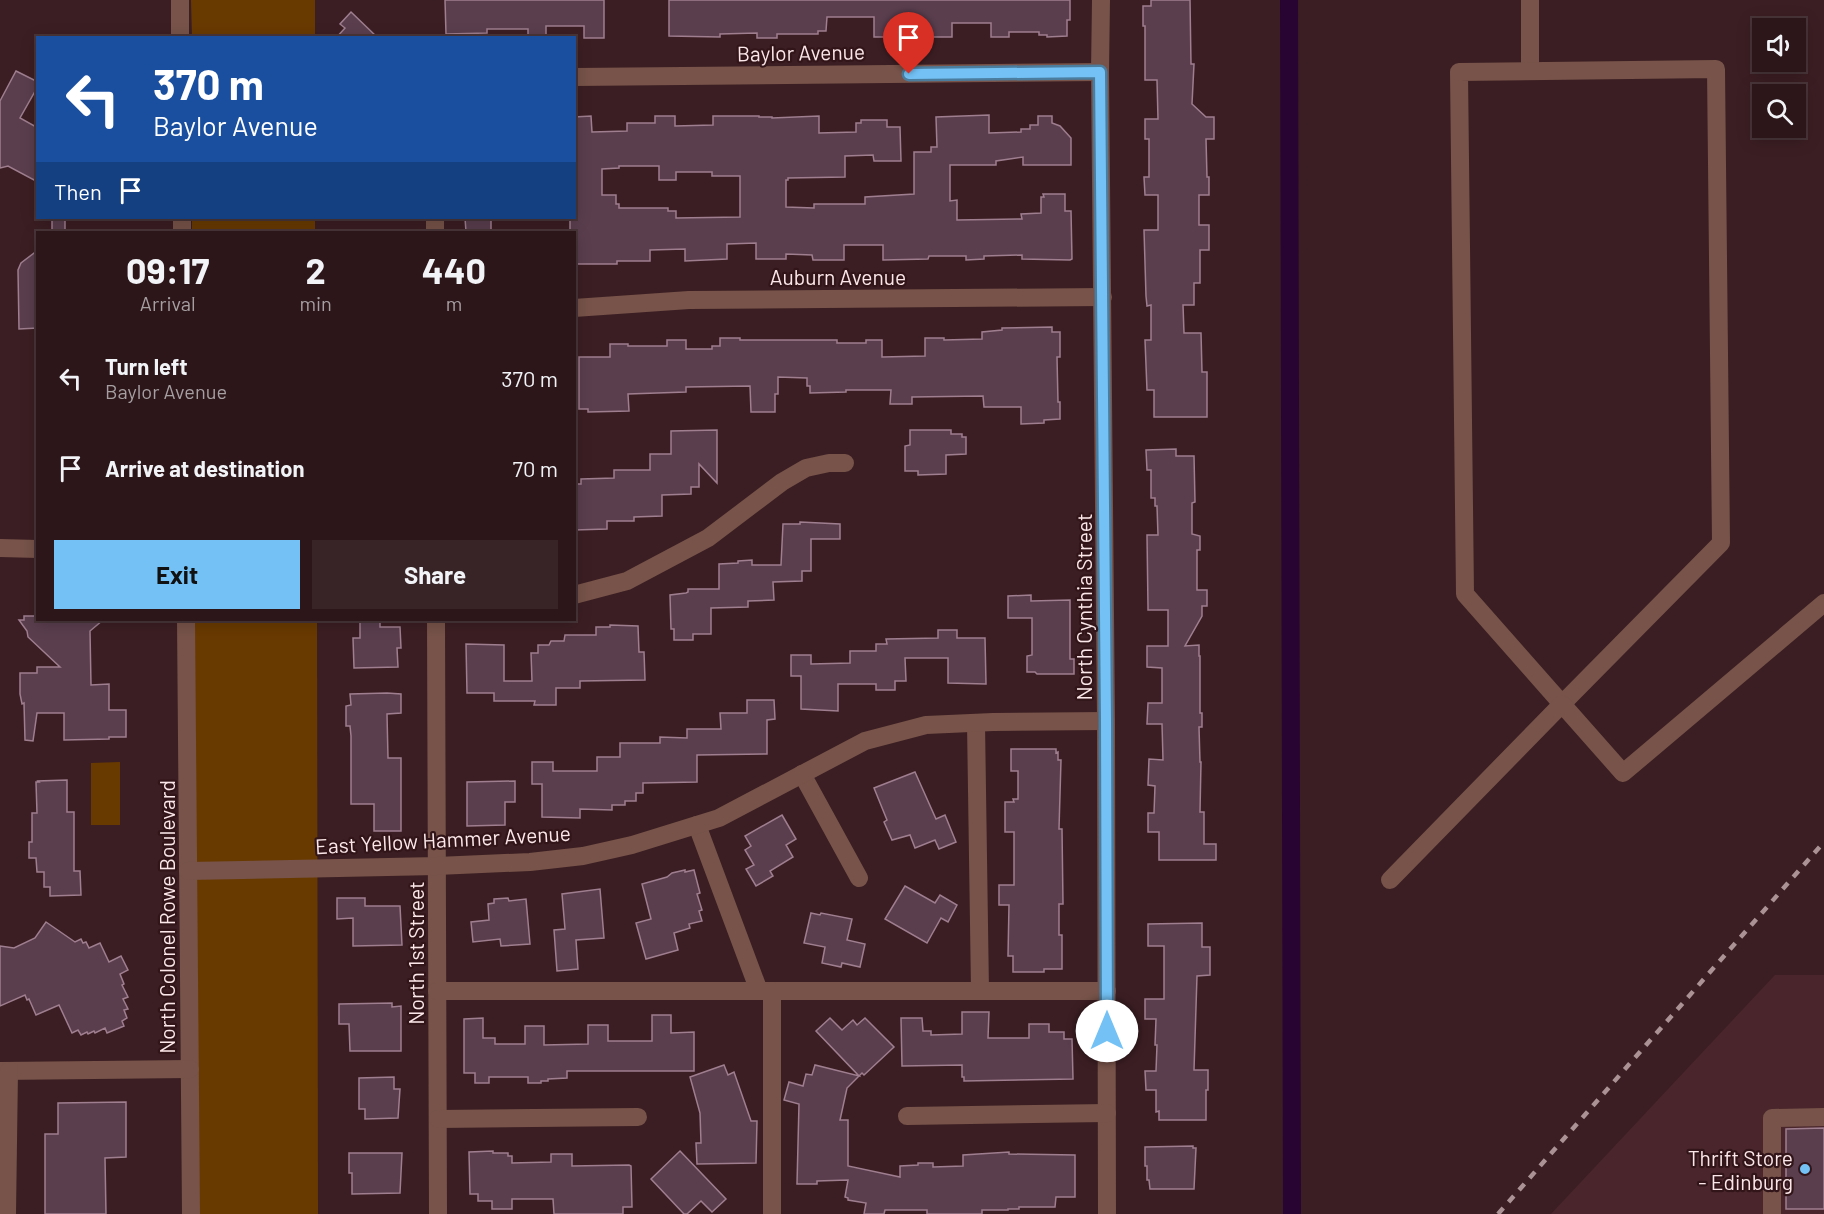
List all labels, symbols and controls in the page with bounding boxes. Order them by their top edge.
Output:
pin [883,12,934,74]
map controls [1752,18,1806,138]
button: sound [1752,18,1806,72]
icon: arrive [892,21,925,54]
street label: Baylor Avenue [737,38,865,66]
text: 370 m [153,58,264,108]
icon: left [54,60,132,138]
button: search [1752,84,1806,138]
text: Baylor Avenue [153,109,318,141]
icon: arrive [114,174,147,207]
text: Then [54,178,102,204]
text: 09:17 [126,248,209,291]
text: 2 [306,248,326,291]
text: 440 [422,248,486,291]
street label: Auburn Avenue [770,264,906,289]
text: Arrival [140,291,196,315]
text: min [299,291,332,315]
text: m [446,291,462,315]
text: Turn left [105,353,188,379]
icon: left [54,362,87,395]
text: 370 m [501,365,558,391]
text: Baylor Avenue [105,379,227,403]
icon: arrive [54,452,87,485]
text: Arrive at destination [105,455,304,481]
text: 70 m [513,455,558,481]
street label: North Cynthia Street [1071,513,1096,701]
button: Exit [54,540,300,609]
button: Share [312,540,558,609]
street label: North Colonel Rowe Boulevard [154,780,179,1054]
street label: East Yellow Hammer Avenue [315,820,571,858]
street label: North 1st Street [403,881,428,1025]
position arrow [1075,999,1139,1063]
place label: Thrift Store - Edinburg [1688,1145,1793,1194]
marker: Thrift Store - Edinburg [1798,1162,1812,1176]

